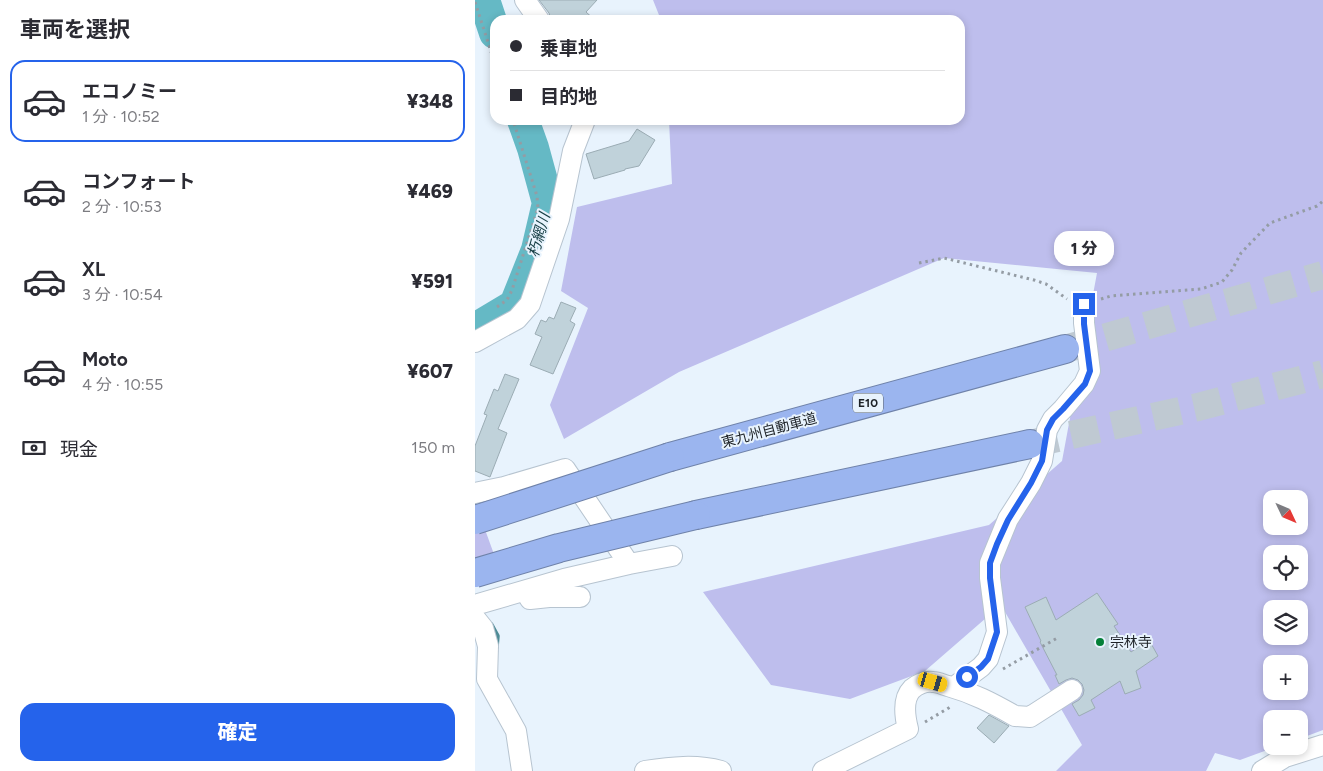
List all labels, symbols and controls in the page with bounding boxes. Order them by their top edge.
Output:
text: 車両を選択 [20,16,130,43]
text: 乗車地 [540,37,597,60]
icon: car [22,79,67,124]
text: エコノミー [82,80,177,103]
text: 目的地 [540,85,597,108]
text: ¥348 [407,90,453,113]
text: 1 分 · 10:52 [82,107,160,126]
icon: car [22,169,67,214]
text: コンフォート [82,170,195,193]
text: ¥469 [407,180,453,203]
text: 2 分 · 10:53 [82,197,162,216]
water label: 朽網川 [524,209,554,259]
callout: 1 分 [1054,232,1114,266]
text: 1 分 [1071,239,1097,258]
text: XL [82,258,105,281]
icon: car [22,259,67,304]
text: ¥591 [411,270,453,293]
text: 3 分 · 10:54 [82,285,163,304]
route end [1073,293,1095,315]
text: Moto [82,348,128,371]
icon: car [22,349,67,394]
text: ¥607 [407,360,453,383]
text: 4 分 · 10:55 [82,375,163,394]
road number: E10 [853,393,883,412]
street label: 東九州自動車道 [720,410,819,451]
icon: cash [20,434,48,462]
text: 現金 [60,438,98,461]
text: 150 m [411,438,455,457]
north arrow [1263,490,1307,535]
map controls [1263,490,1308,755]
button: locate [1263,545,1308,590]
button: layers [1263,600,1308,645]
place label: 宗林寺 [1110,634,1152,651]
marker: 宗林寺 [1094,636,1106,648]
button: + [1263,655,1308,700]
route start [956,666,978,688]
car [916,671,949,693]
button: 確定 [20,703,455,761]
button: − [1263,710,1308,755]

